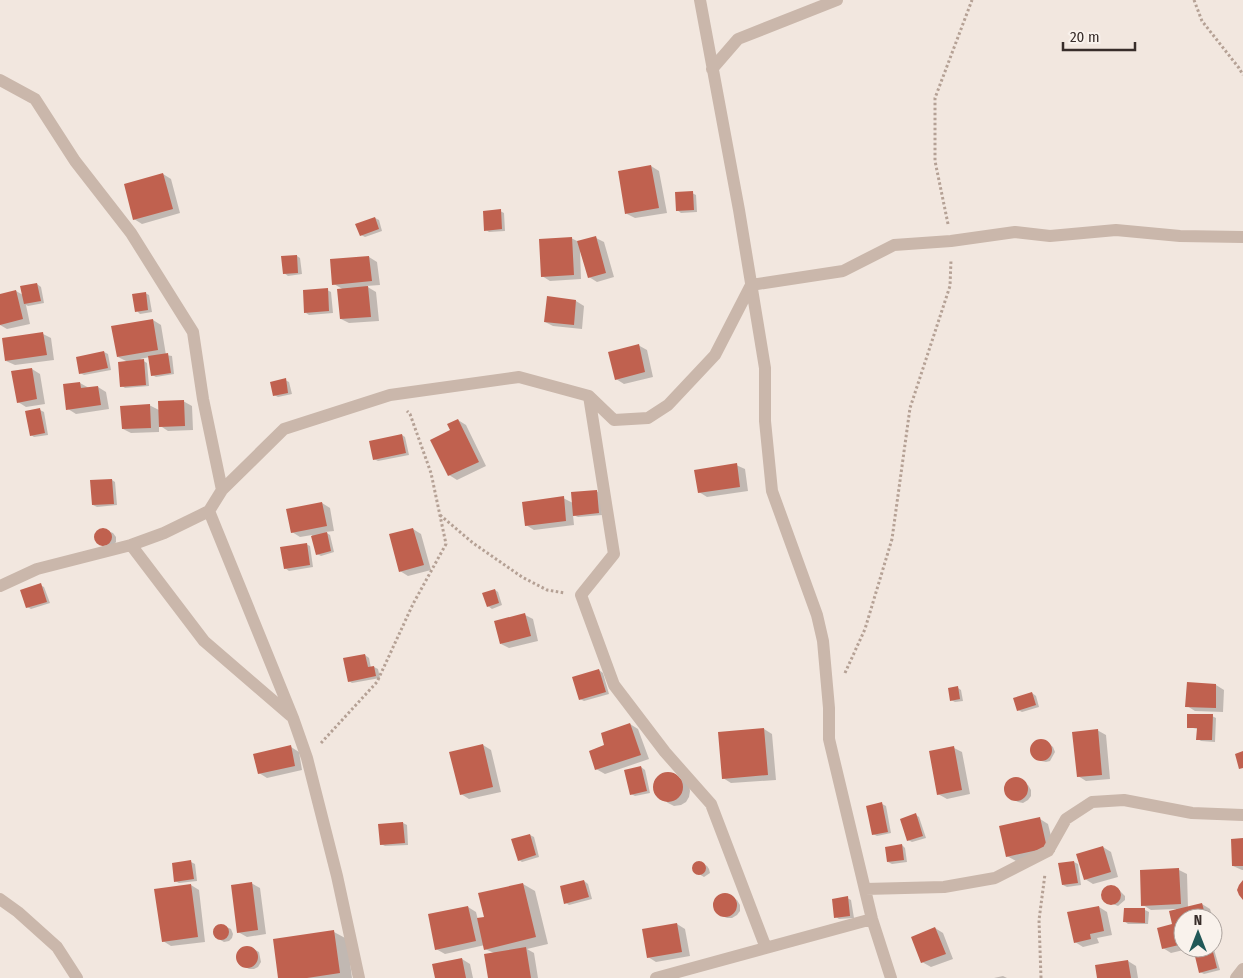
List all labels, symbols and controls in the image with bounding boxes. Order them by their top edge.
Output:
scale bar [1063,20,1136,52]
text: 20 m [1070,28,1100,46]
north arrow [1173,908,1223,958]
text: N [1194,912,1202,929]

